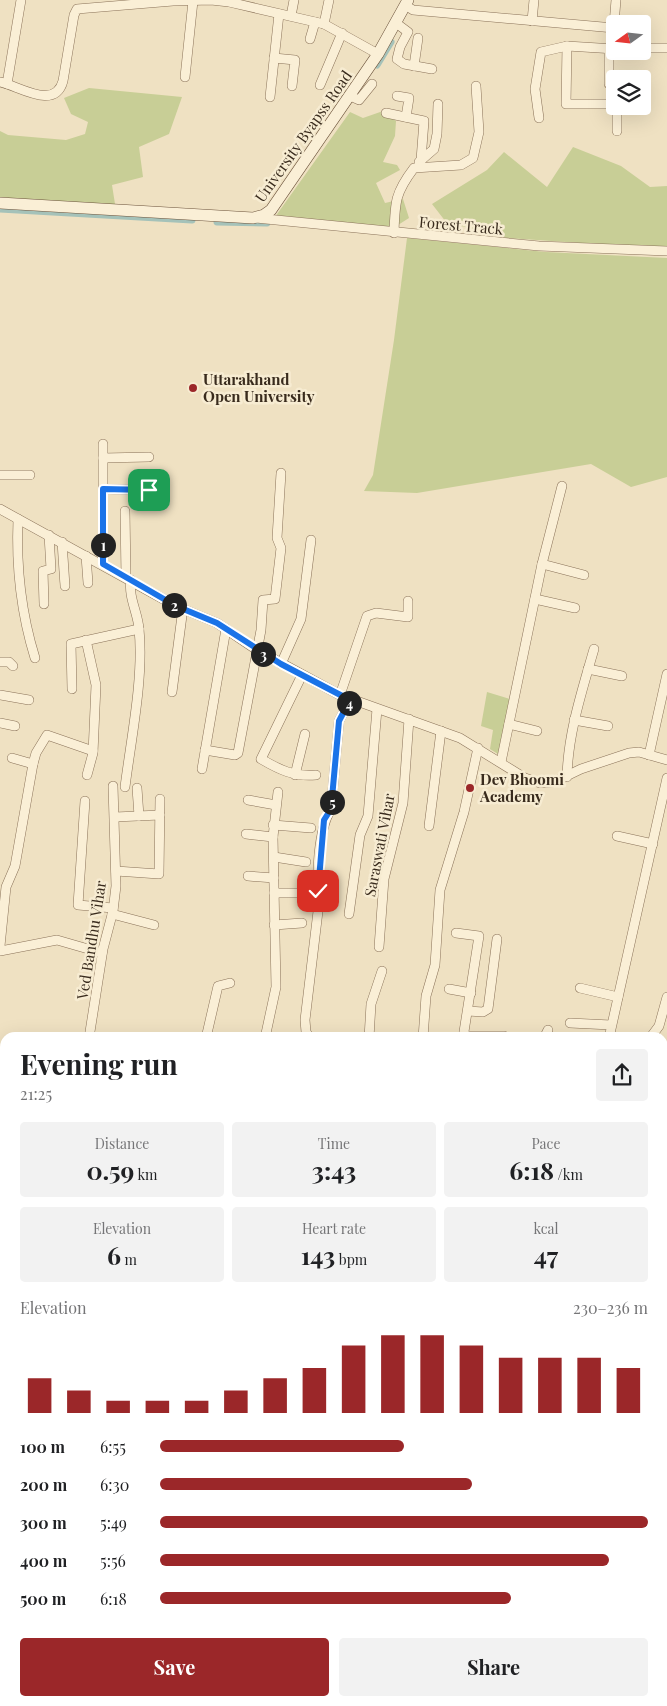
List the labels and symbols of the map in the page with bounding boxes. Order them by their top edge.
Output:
north arrow [606,15,651,60]
street label: University Byapss Road [250,66,356,206]
street label: Forest Track [418,211,505,239]
place label: Uttarakhand Open University [203,369,315,406]
marker: Uttarakhand Open University [187,382,199,394]
pin [128,469,170,511]
pin: 1 [90,532,116,558]
pin: 2 [162,592,186,618]
pin: 3 [250,642,276,666]
pin: 4 [336,690,362,716]
place label: Dev Bhoomi Academy [479,769,564,806]
marker: Dev Bhoomi Academy [464,782,476,794]
pin: 5 [320,790,344,814]
street label: Saraswati Vihar [359,791,399,898]
pin [297,870,339,912]
street label: Ved Bandhu Vihar [72,879,110,1002]

